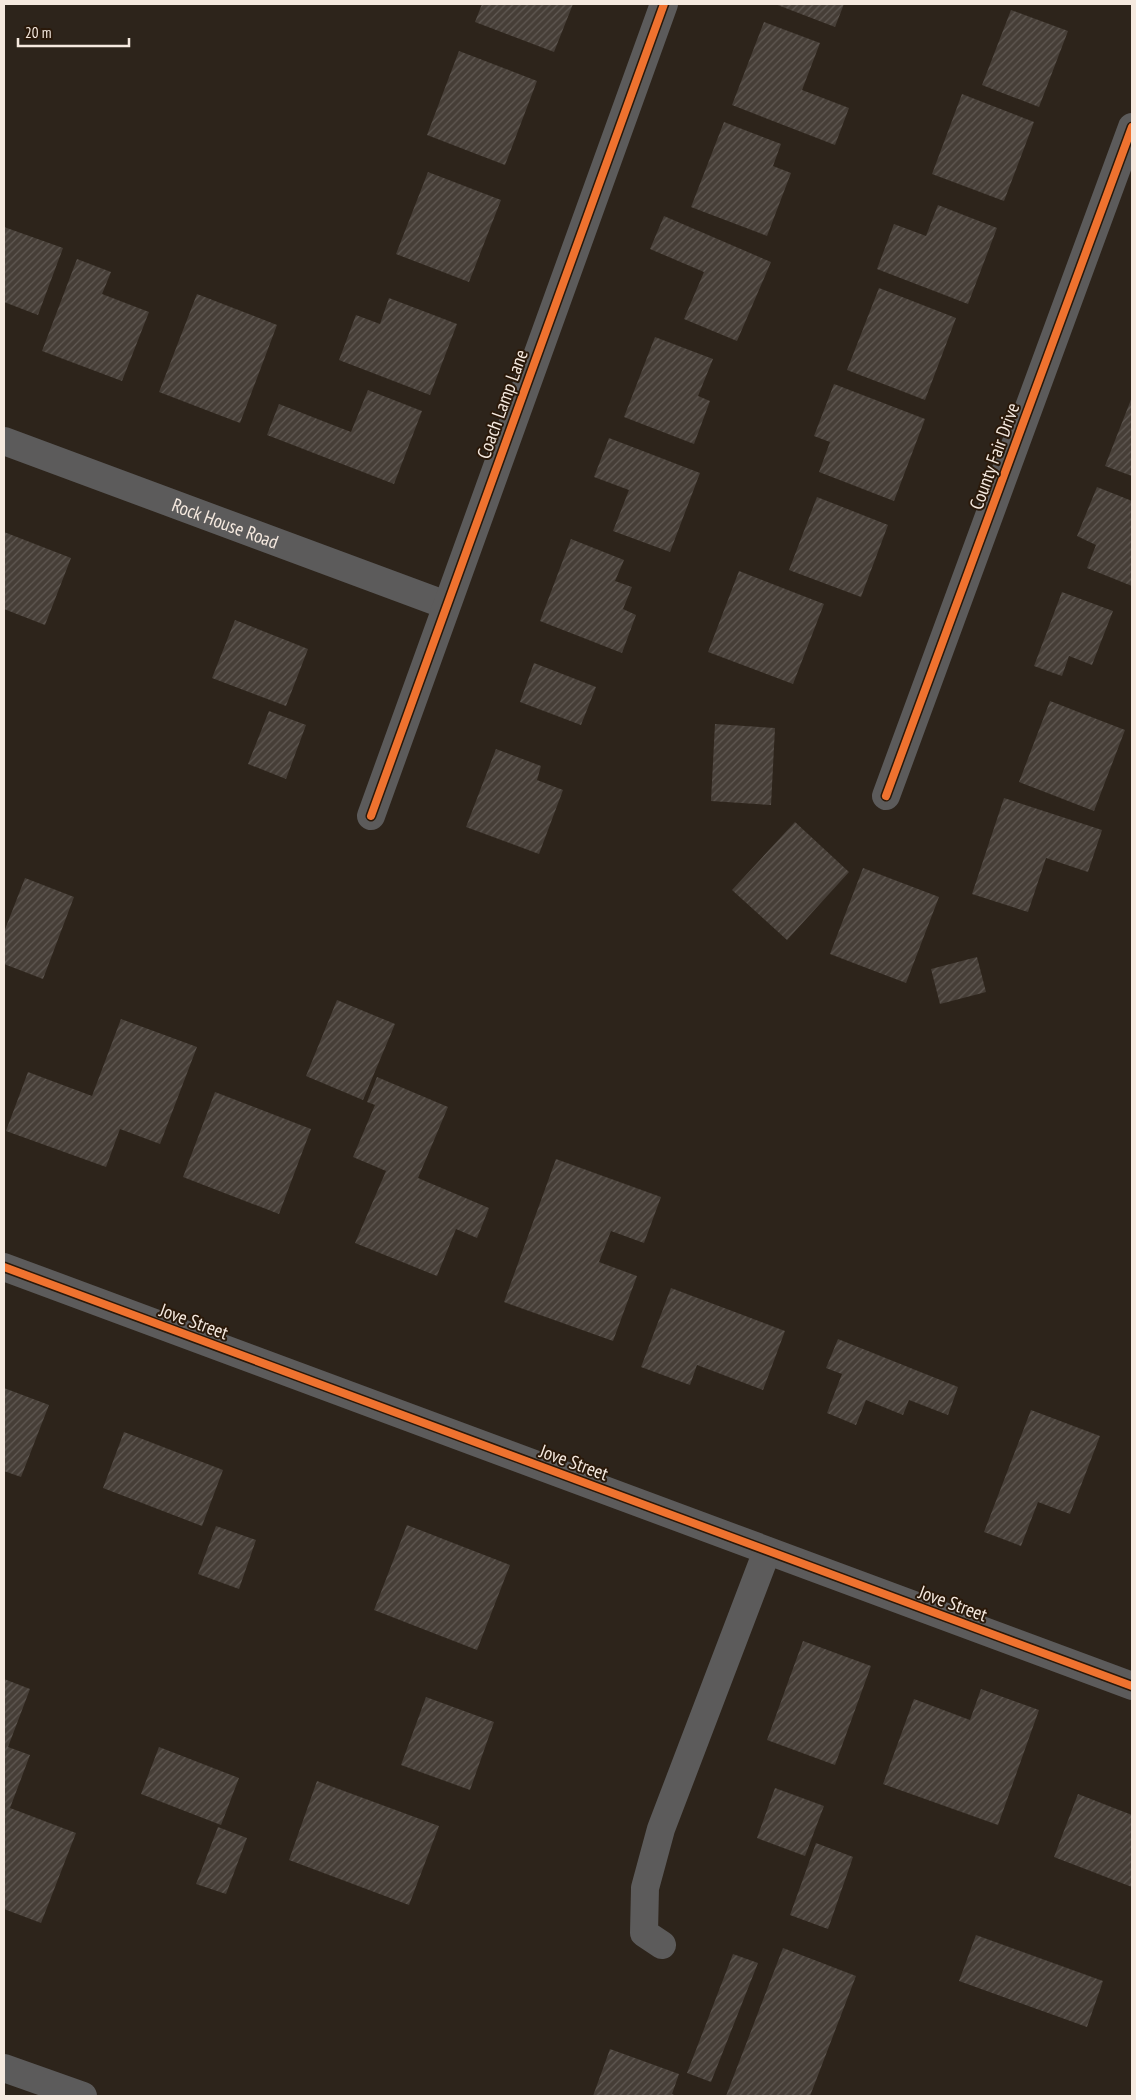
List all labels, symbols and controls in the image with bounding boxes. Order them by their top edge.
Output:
scale bar [18,15,129,47]
text: 20 m [25,23,51,42]
street label: Coach Lamp Lane [471,346,533,462]
street label: County Fair Drive [964,399,1024,513]
street label: Rock House Road [169,492,282,554]
street label: Jove Street [156,1297,232,1345]
street label: Jove Street [536,1438,612,1486]
street label: Jove Street [915,1579,991,1627]

